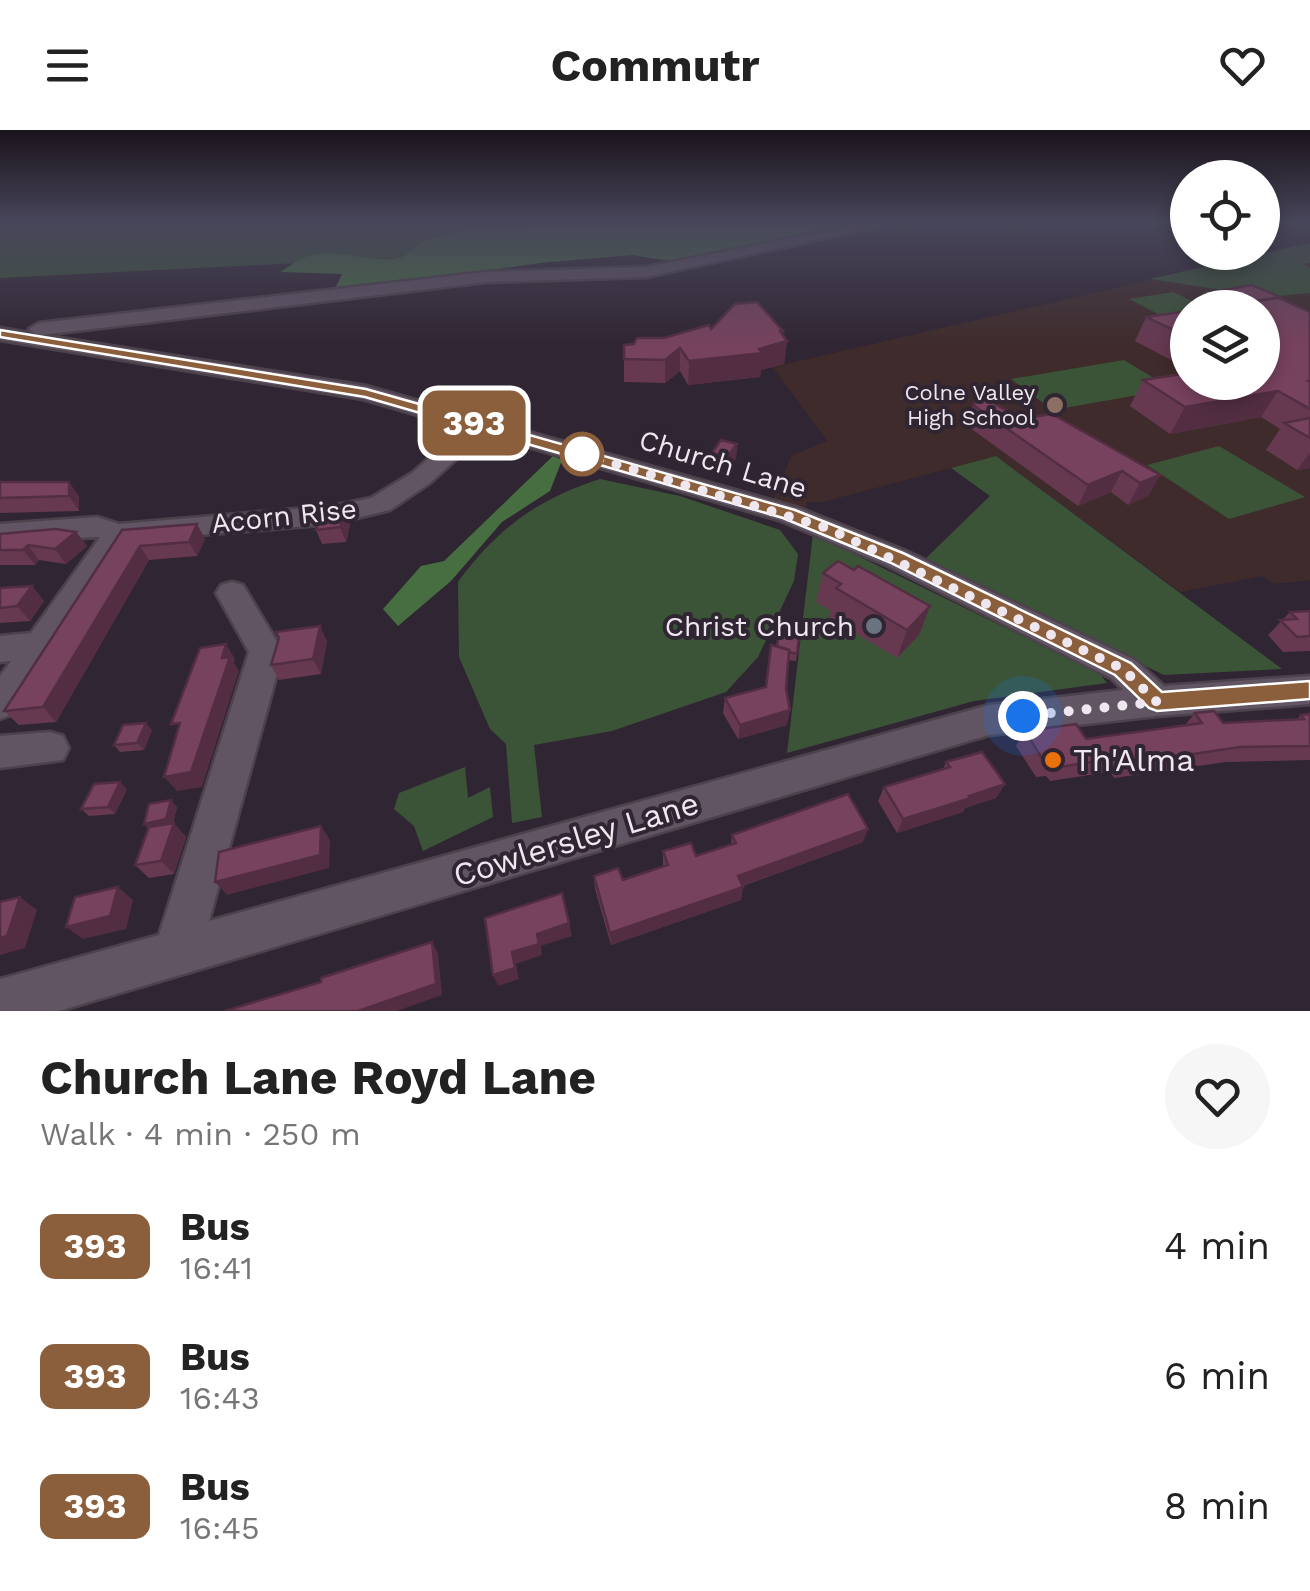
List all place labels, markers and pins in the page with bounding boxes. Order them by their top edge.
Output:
place label: Colne Valley High School [905,380,1036,430]
marker: Colne Valley High School [1044,394,1066,416]
unlabelled marker [561,433,603,475]
place label: Christ Church [665,610,854,643]
marker: Christ Church [863,615,885,637]
place label: Th'Alma [1073,741,1194,779]
marker: Th'Alma [1042,749,1064,771]

